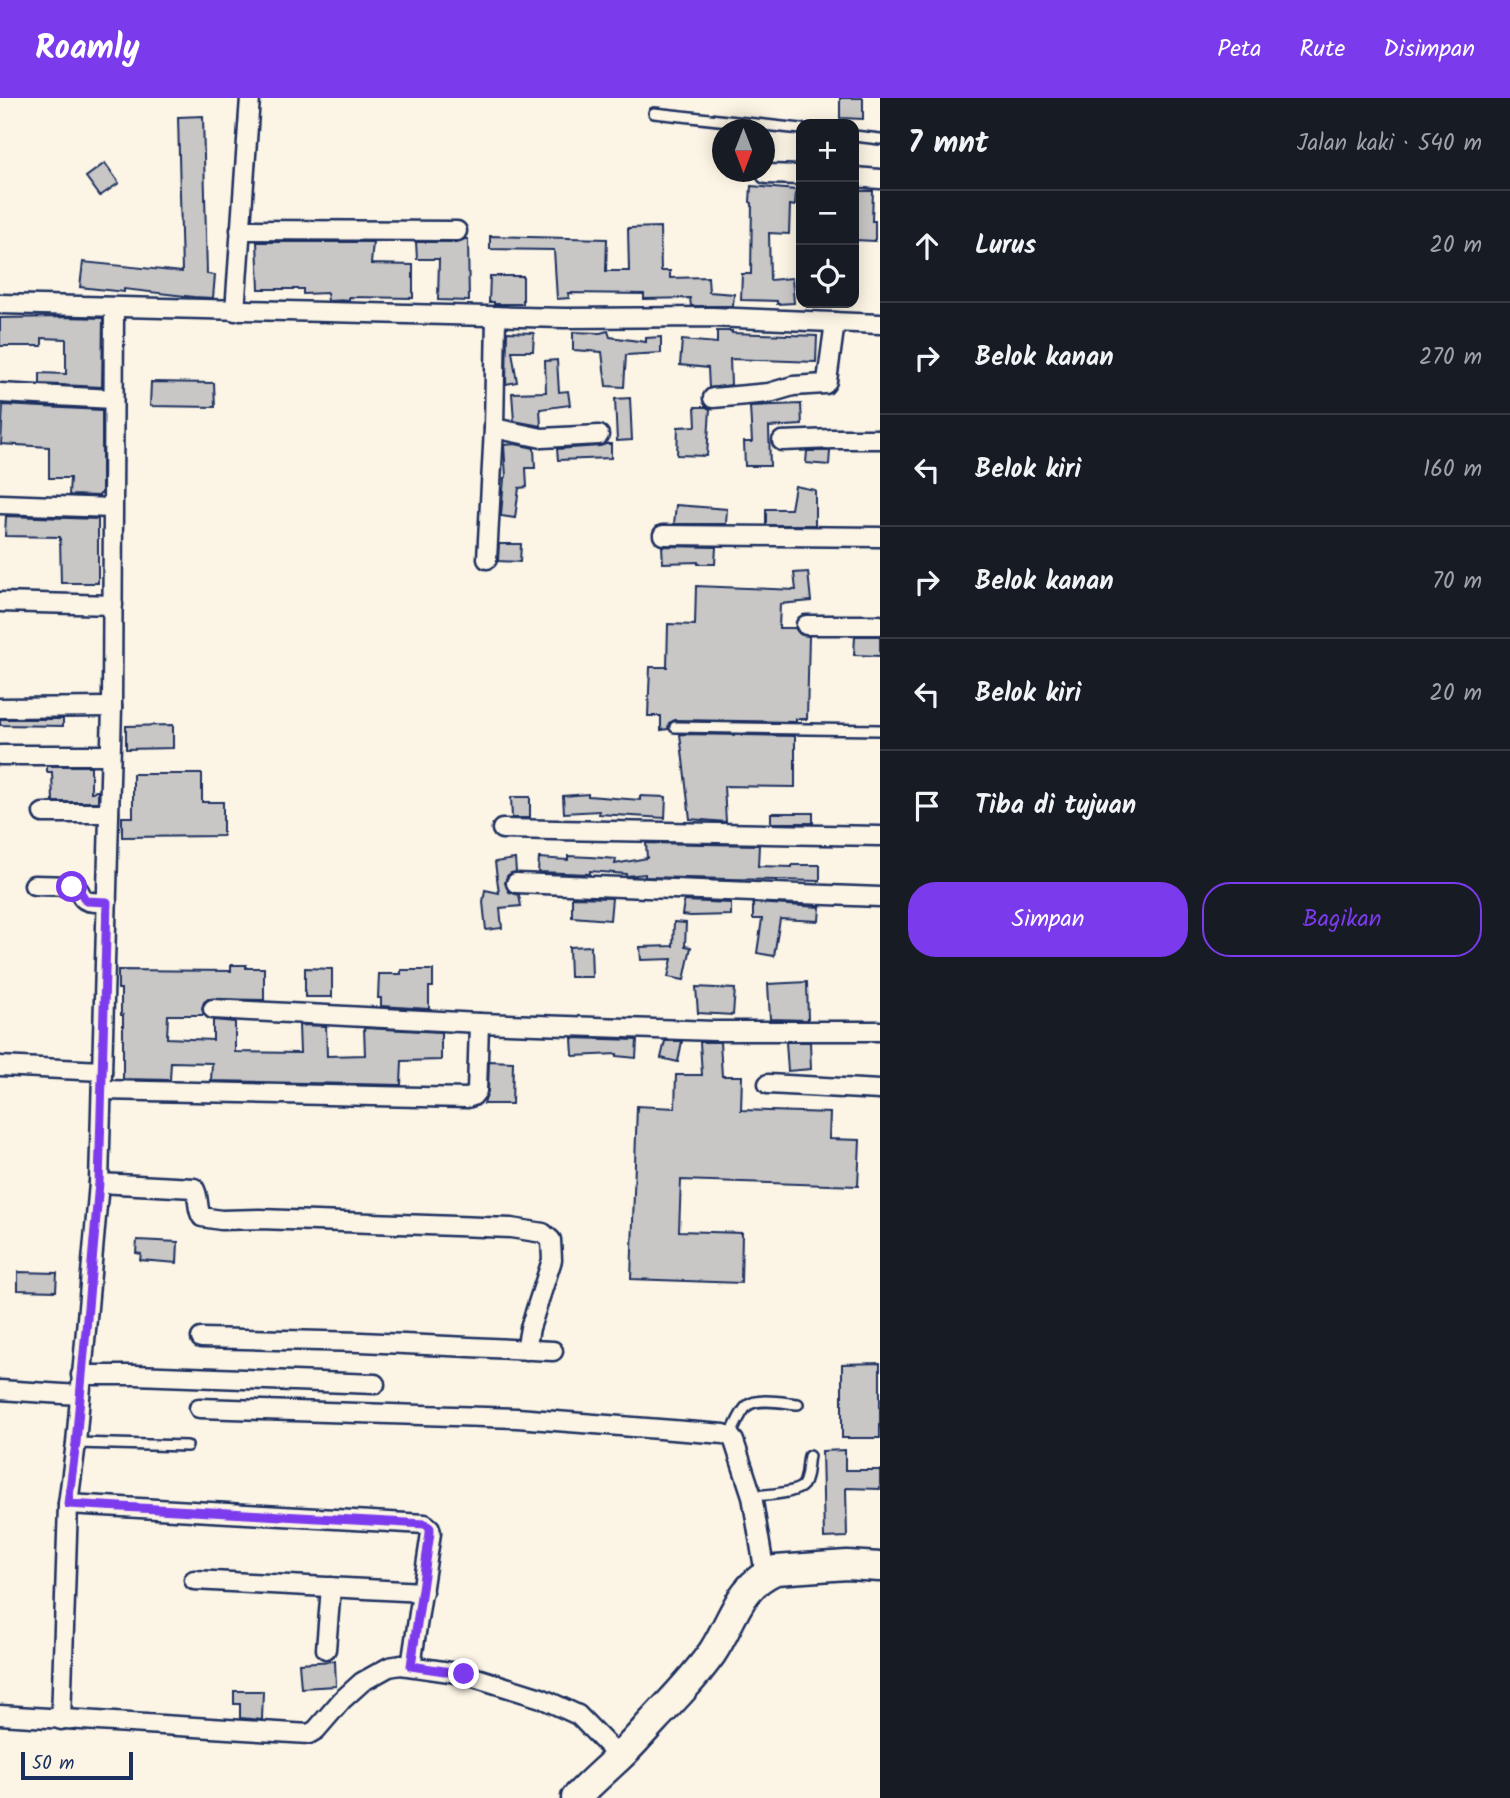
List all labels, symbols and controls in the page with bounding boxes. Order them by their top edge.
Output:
text: Roamly [35,23,140,76]
text: Peta [1217,30,1262,69]
text: Rute [1300,30,1345,69]
text: Disimpan [1383,30,1475,69]
north arrow [712,119,775,182]
map controls [796,119,859,308]
button: + [796,119,859,182]
text: 7 mnt [908,120,988,168]
text: Jalan kaki · 540 m [1297,126,1482,162]
button: − [796,182,859,245]
text: Lurus [975,225,1036,267]
icon: ahead [908,227,946,265]
text: 20 m [1430,228,1482,264]
button: locate [796,245,859,308]
text: Belok kanan [975,337,1114,379]
icon: right [908,339,946,377]
text: 270 m [1419,340,1482,376]
text: Belok kiri [975,449,1081,491]
icon: left [908,451,946,489]
text: 160 m [1423,452,1482,488]
text: Belok kanan [975,561,1114,603]
icon: right [908,563,946,601]
text: 70 m [1432,564,1482,600]
text: Belok kiri [975,673,1081,715]
icon: left [908,675,946,713]
text: 20 m [1430,676,1482,712]
text: Tiba di tujuan [975,785,1136,827]
icon: arrive [908,787,946,825]
route start [56,871,87,902]
button: Simpan [908,882,1188,957]
button: Bagikan [1202,882,1482,957]
route end [448,1658,479,1689]
scale bar [21,1749,133,1781]
text: 50 m [32,1749,74,1779]

